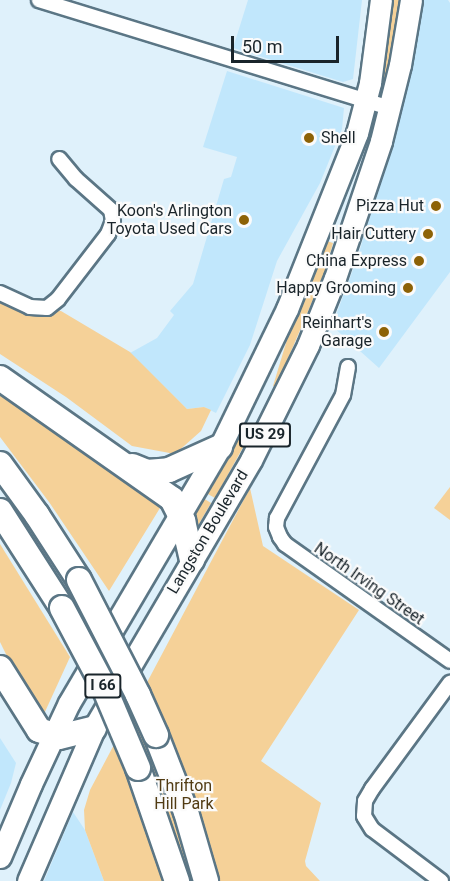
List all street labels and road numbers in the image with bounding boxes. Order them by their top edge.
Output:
road number: US 29 [238,423,292,447]
street label: Langston Boulevard [163,467,253,597]
street label: North Irving Street [310,539,428,629]
road number: I 66 [84,674,122,698]

